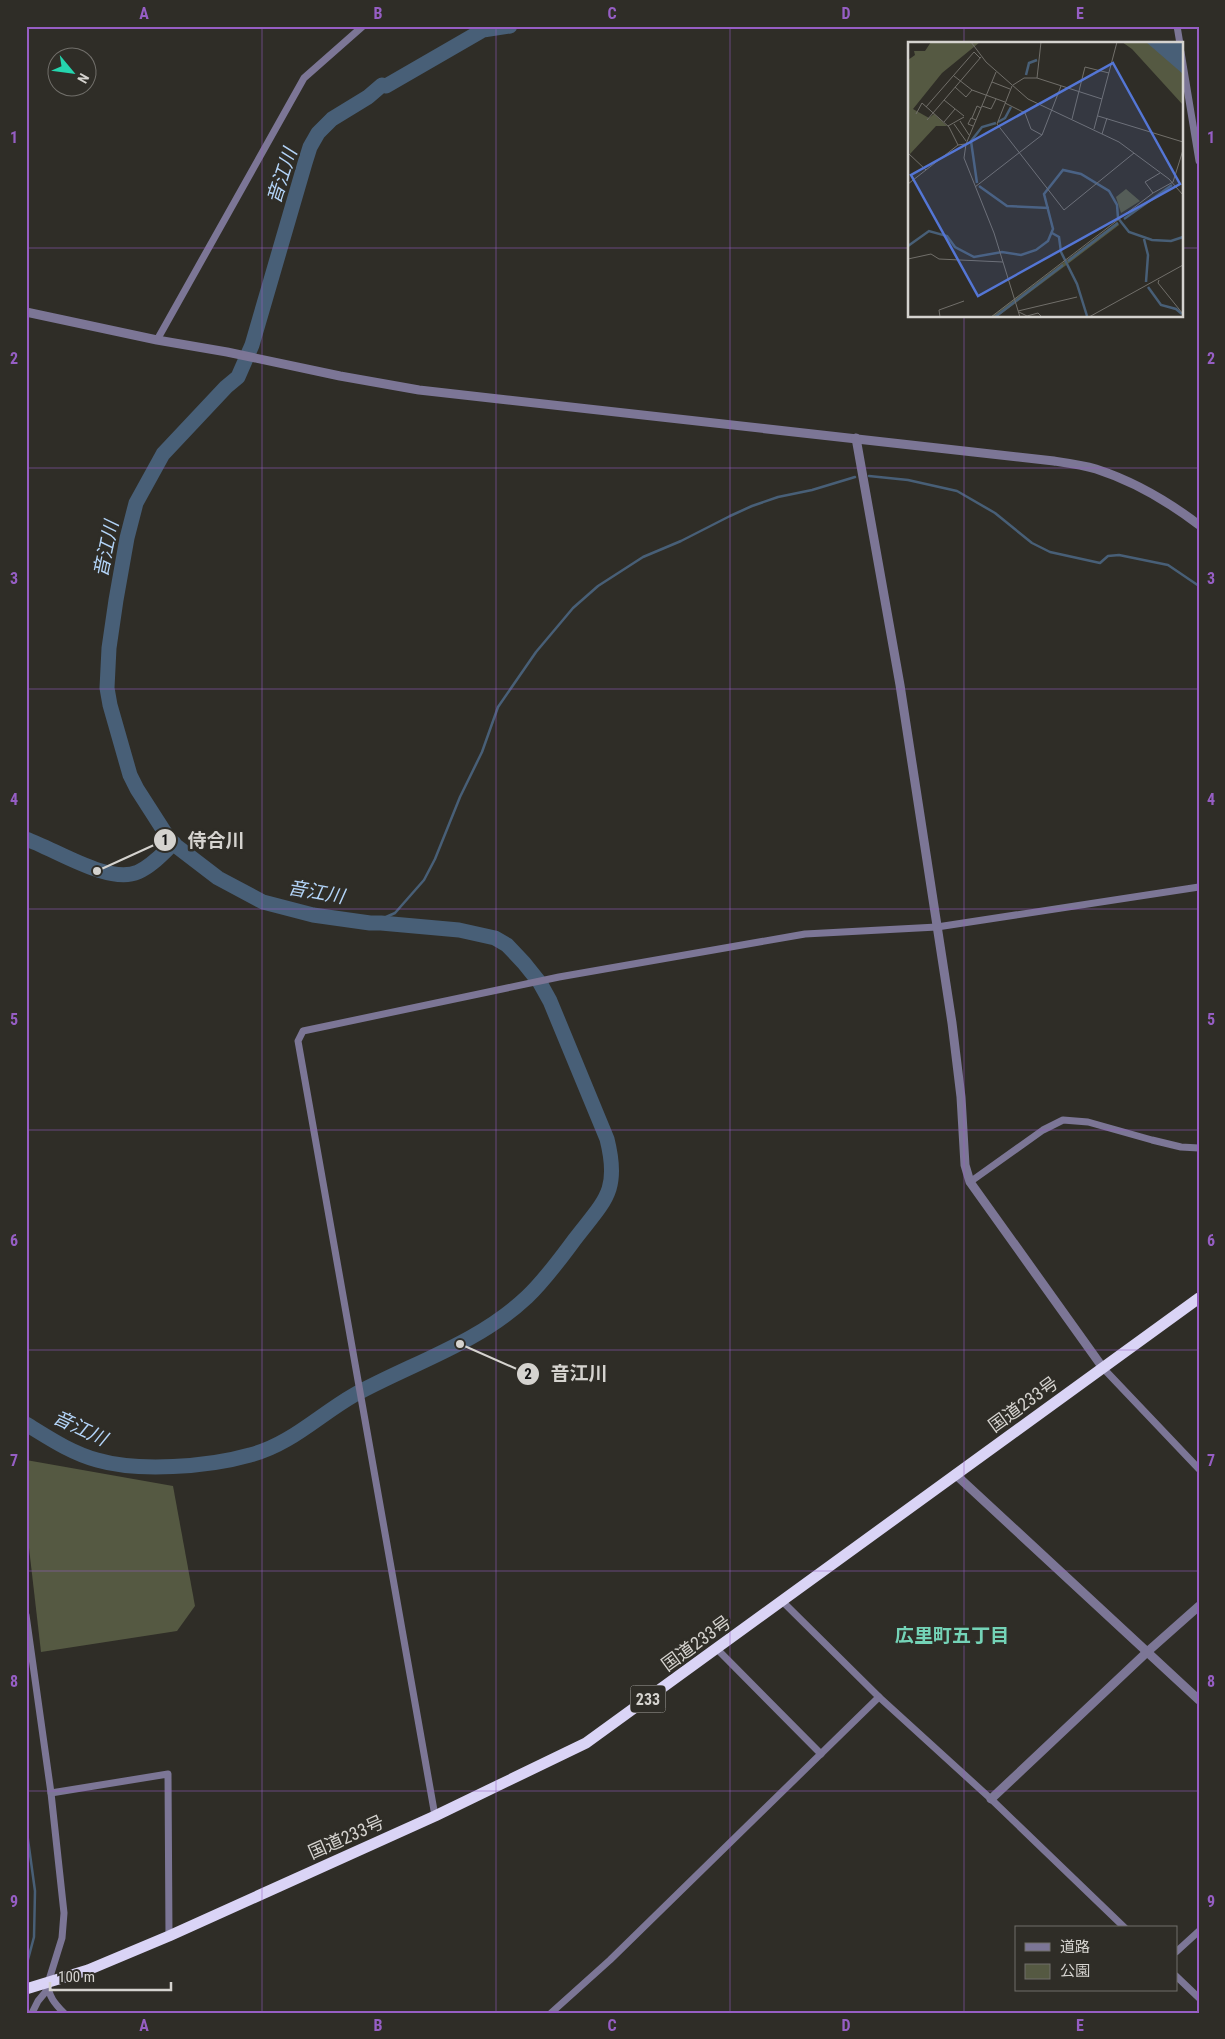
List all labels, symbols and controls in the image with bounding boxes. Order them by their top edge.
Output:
text: A [139,4,149,23]
text: B [374,4,383,23]
text: C [607,4,617,23]
text: D [841,4,851,23]
text: E [1076,4,1084,23]
inset map [908,42,1182,318]
north arrow [48,48,98,98]
text: N [74,71,92,86]
text: 1 [10,128,18,147]
text: 1 [1207,128,1215,147]
water label: 音江川 [262,143,302,207]
text: 2 [10,349,18,368]
text: 2 [1207,349,1215,368]
water label: 音江川 [89,517,124,579]
text: 3 [10,569,18,588]
text: 3 [1207,569,1215,588]
text: 4 [10,790,18,809]
text: 4 [1207,790,1215,809]
callout: 侍合川 [152,823,254,857]
text: 侍合川 [187,829,245,852]
text: 1 [161,831,169,849]
water label: 音江川 [286,876,348,909]
text: 5 [10,1010,18,1029]
text: 5 [1207,1010,1215,1029]
text: 6 [10,1231,18,1250]
text: 6 [1207,1231,1215,1250]
callout: 音江川 [515,1357,617,1391]
text: 音江川 [550,1362,608,1385]
text: 2 [524,1365,532,1383]
street label: 国道233号 [984,1372,1062,1436]
water label: 音江川 [49,1406,112,1451]
text: 7 [10,1451,18,1470]
text: 7 [1207,1451,1215,1470]
street label: 国道233号 [657,1611,735,1675]
district label: 広里町五丁目 [895,1624,1009,1647]
text: 8 [10,1672,18,1691]
text: 8 [1207,1672,1215,1691]
road number: 233 [630,1686,666,1712]
street label: 国道233号 [305,1811,387,1863]
text: 9 [10,1892,18,1911]
text: 9 [1207,1892,1215,1911]
legend [1015,1926,1178,1992]
text: 道路 [1060,1938,1090,1956]
scale bar [50,1959,171,1991]
text: 公園 [1060,1962,1090,1980]
text: 100 m [58,1968,95,1986]
text: A [139,2016,149,2035]
text: B [374,2016,383,2035]
text: C [607,2016,617,2035]
text: D [841,2016,851,2035]
text: E [1076,2016,1084,2035]

